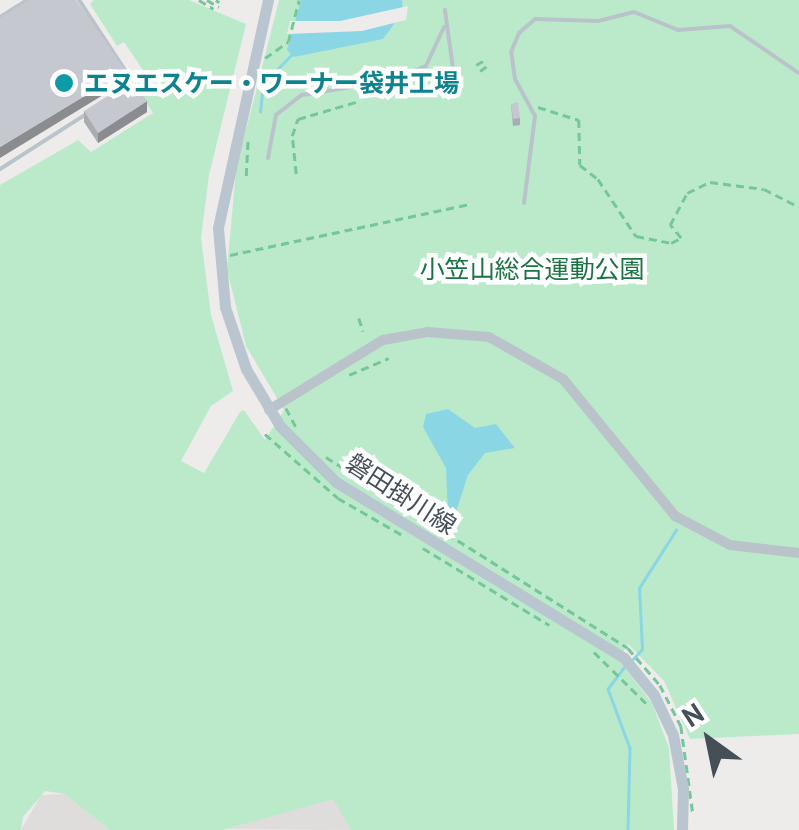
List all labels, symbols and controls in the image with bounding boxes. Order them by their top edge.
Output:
place label: エヌエスケー・ワーナー袋井工場 [84,68,459,98]
marker: エヌエスケー・ワーナー袋井工場 [53,72,75,94]
park label: 小笠山総合運動公園 [420,254,644,284]
street label: 磐田掛川線 [340,447,462,541]
north arrow [659,690,759,790]
text: N [675,694,710,735]

